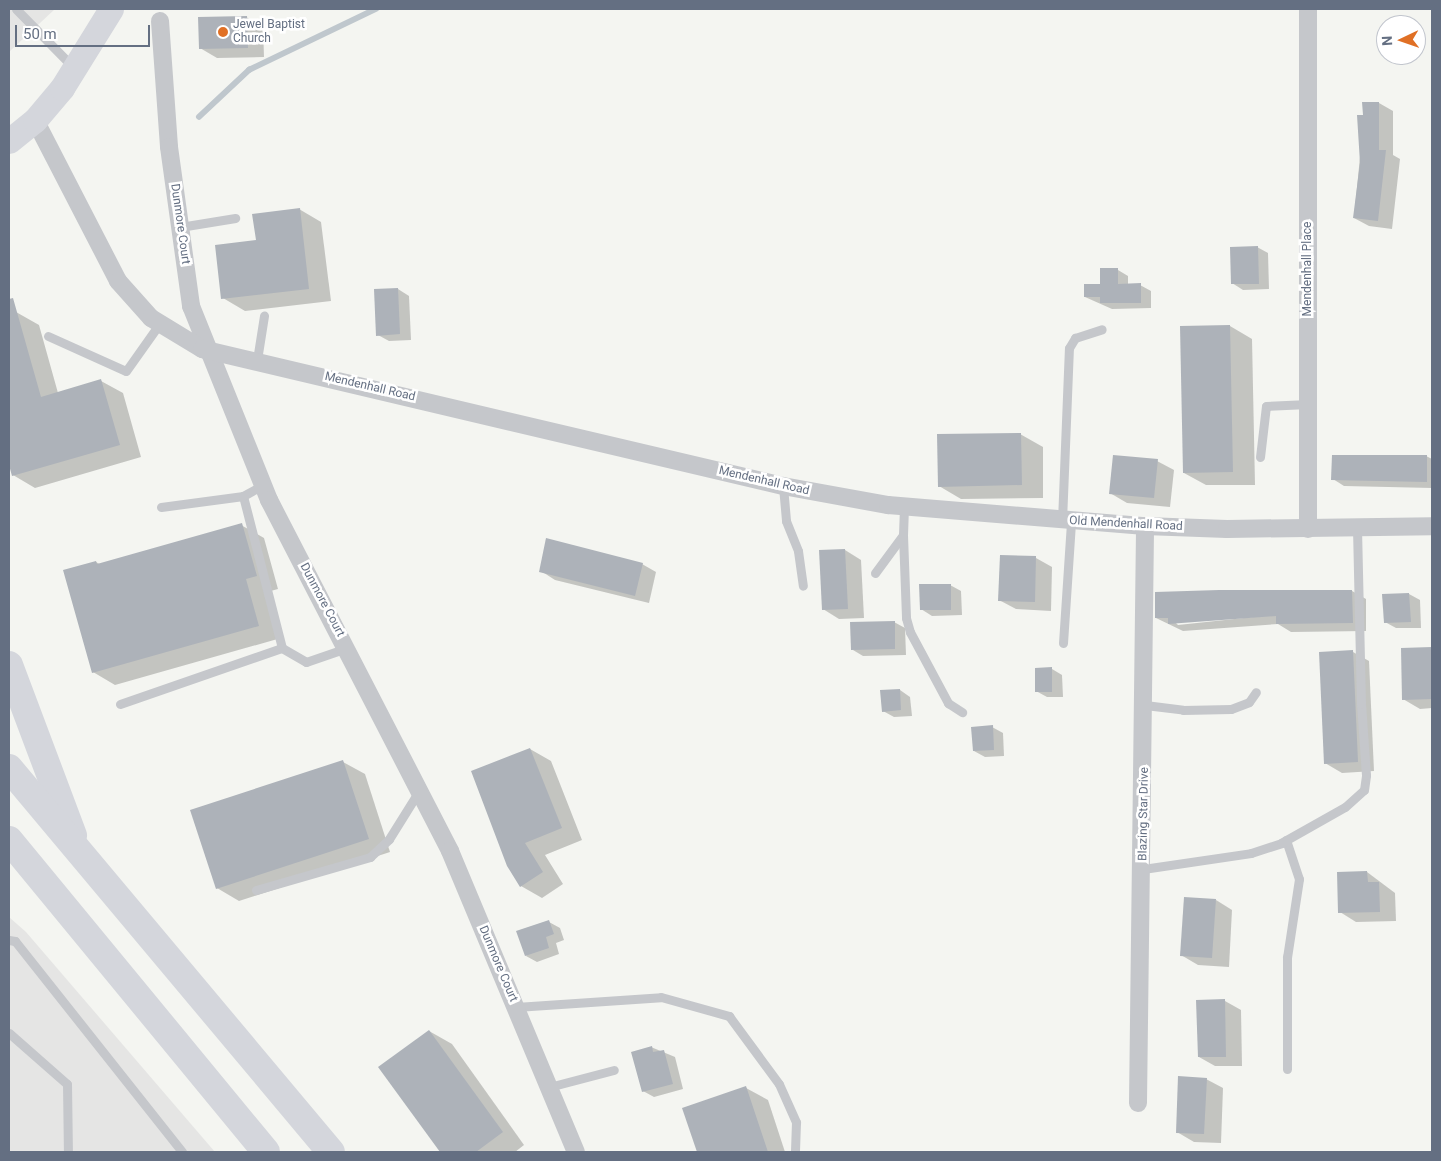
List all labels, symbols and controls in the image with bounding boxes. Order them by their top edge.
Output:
scale bar [18,15,152,47]
north arrow [1376,15,1426,65]
place label: Jewel Baptist Church [233,18,305,46]
text: 50 m [23,25,57,43]
marker: Jewel Baptist Church [217,26,229,38]
text: N [1379,35,1395,46]
street label: Dunmore Court [167,183,193,265]
street label: Mendenhall Place [1301,222,1315,316]
street label: Mendenhall Road [323,370,417,404]
street label: Mendenhall Road [717,464,811,498]
street label: Old Mendenhall Road [1069,514,1183,534]
street label: Dunmore Court [297,561,347,639]
street label: Blazing Star Drive [1136,767,1152,861]
street label: Dunmore Court [475,924,521,1004]

